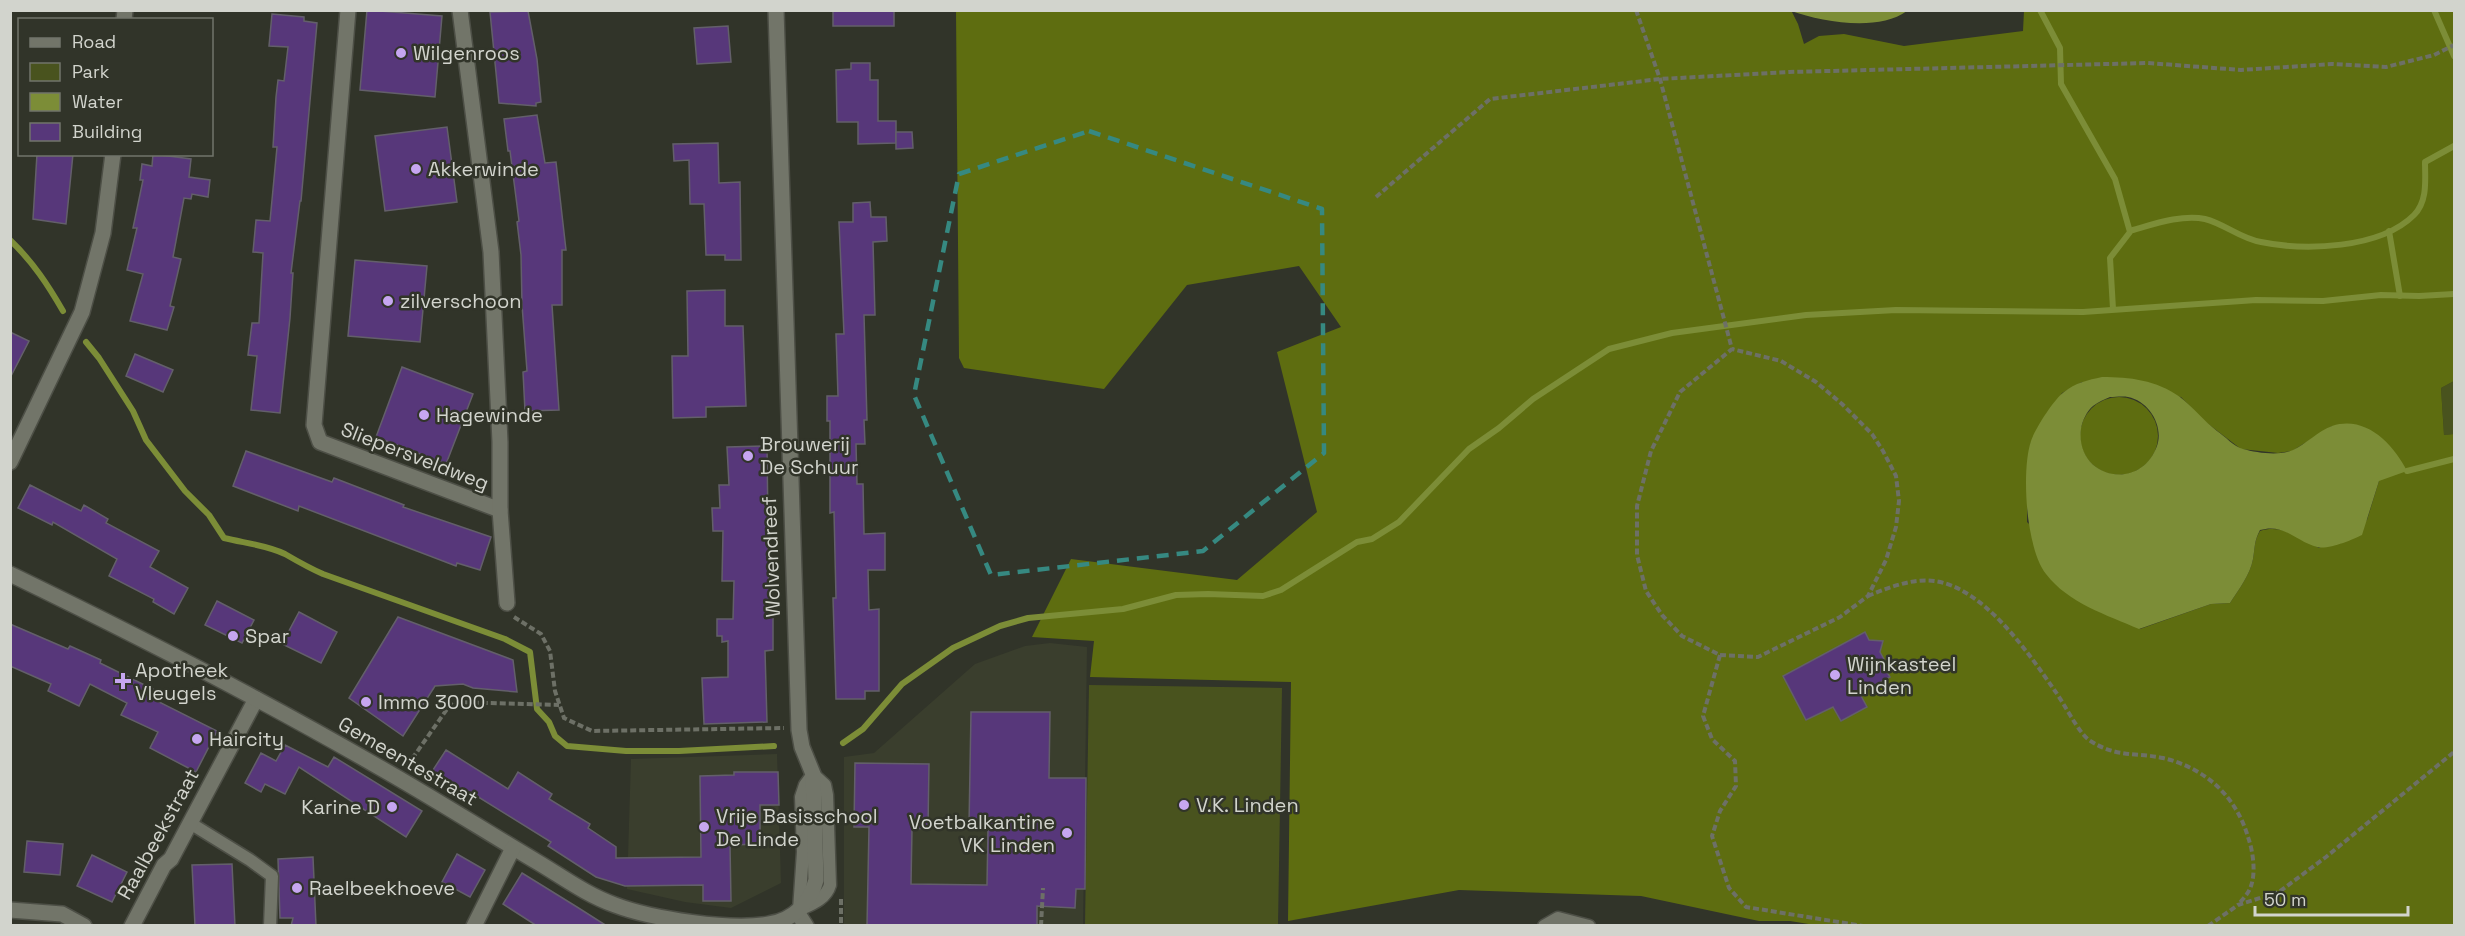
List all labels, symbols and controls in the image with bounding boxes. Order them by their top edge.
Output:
legend [18,18,213,156]
text: Road [72,30,116,53]
place label: Wilgenroos [413,40,520,66]
marker: Wilgenroos [394,46,408,60]
text: Park [72,60,110,83]
text: Water [72,90,123,113]
text: Building [72,120,142,143]
place label: Akkerwinde [428,156,539,182]
marker: Akkerwinde [409,162,423,176]
place label: zilverschoon [400,288,522,314]
marker: zilverschoon [381,294,395,308]
place label: Hagewinde [436,402,543,428]
marker: Hagewinde [417,408,431,422]
street label: Sliepersveldweg [337,416,493,496]
place label: Brouwerij De Schuur [760,431,859,480]
marker: Brouwerij De Schuur [741,449,755,463]
street label: Wolvendreef [756,496,786,618]
place label: Spar [245,623,289,649]
marker: Spar [226,629,240,643]
place label: Wijnkasteel Linden [1847,651,1956,700]
place label: Apotheek Vleugels [135,657,229,706]
marker: Wijnkasteel Linden [1828,668,1842,682]
marker: Apotheek Vleugels [116,674,130,688]
place label: Immo 3000 [378,689,485,715]
marker: Immo 3000 [359,695,373,709]
street label: Gemeentestraat [334,711,482,811]
place label: Haircity [209,726,284,752]
marker: Haircity [190,732,204,746]
street label: Raalbeekstraat [111,764,205,904]
place label: V.K. Linden [1196,792,1299,818]
place label: Karine D [301,794,380,820]
marker: V.K. Linden [1177,798,1191,812]
marker: Karine D [385,800,399,814]
place label: Vrije Basisschool De Linde [716,803,878,852]
place label: Voetbalkantine VK Linden [909,809,1055,858]
marker: Vrije Basisschool De Linde [697,820,711,834]
marker: Voetbalkantine VK Linden [1060,826,1074,840]
place label: Raelbeekhoeve [309,875,455,901]
scale bar [2255,879,2408,917]
marker: Raelbeekhoeve [290,881,304,895]
text: 50 m [2264,888,2306,911]

